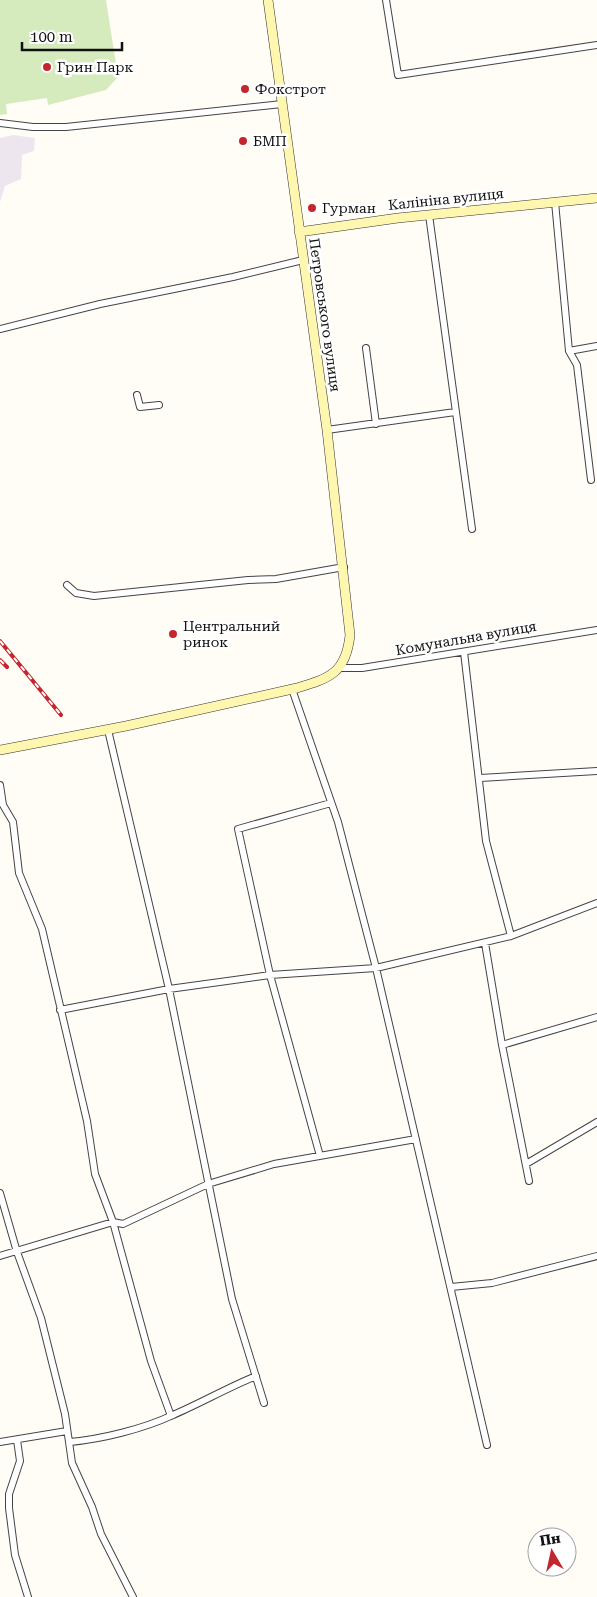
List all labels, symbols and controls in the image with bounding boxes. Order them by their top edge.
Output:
scale bar [22,20,122,52]
text: 100 m [30,28,73,46]
place label: Грин Парк [57,59,133,75]
marker: Грин Парк [41,61,53,73]
place label: Фокстрот [255,81,326,97]
marker: Фокстрот [239,83,251,95]
place label: БМП [253,133,287,149]
marker: БМП [237,135,249,147]
street label: Калініна вулиця [387,185,505,213]
place label: Гурман [322,200,376,216]
marker: Гурман [306,202,318,214]
street label: Петровського вулиця [306,237,344,393]
place label: Центральний ринок [183,618,280,650]
street label: Комунальна вулиця [394,618,538,658]
marker: Центральний ринок [167,628,179,640]
north arrow [527,1527,577,1577]
text: Пн [538,1530,562,1549]

